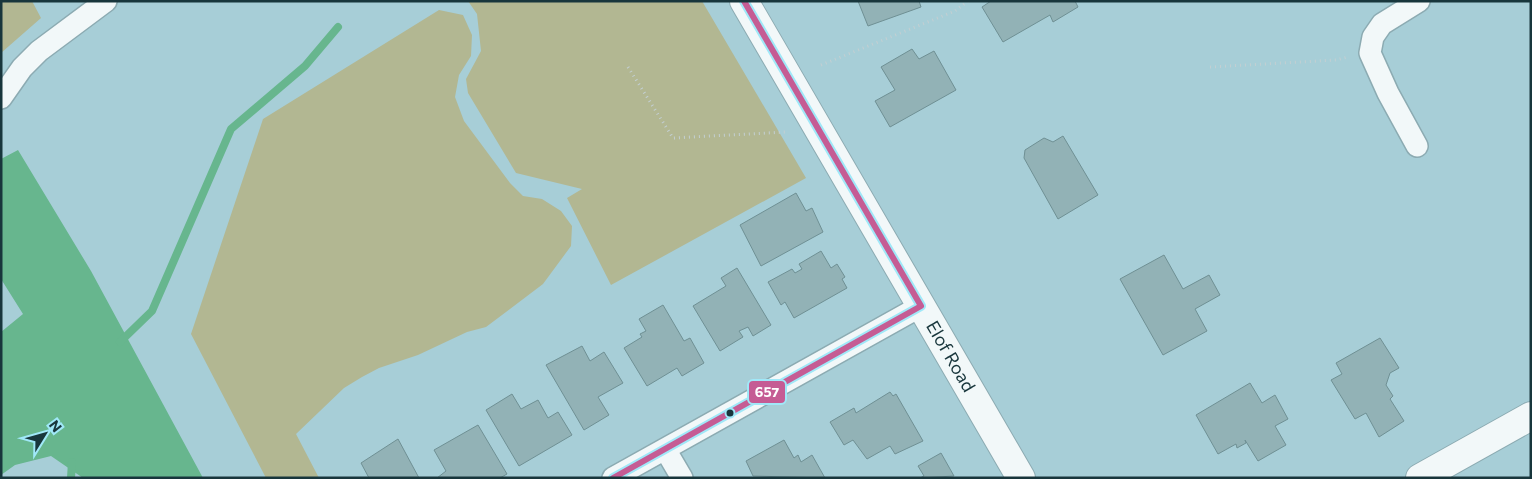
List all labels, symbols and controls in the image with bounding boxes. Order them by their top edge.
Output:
street label: Elof Road [922,316,980,395]
line badge: 657 [748,380,786,404]
text: 657 [755,383,780,400]
unlabelled marker [725,408,735,418]
north arrow [20,409,70,459]
text: N [46,417,66,435]

